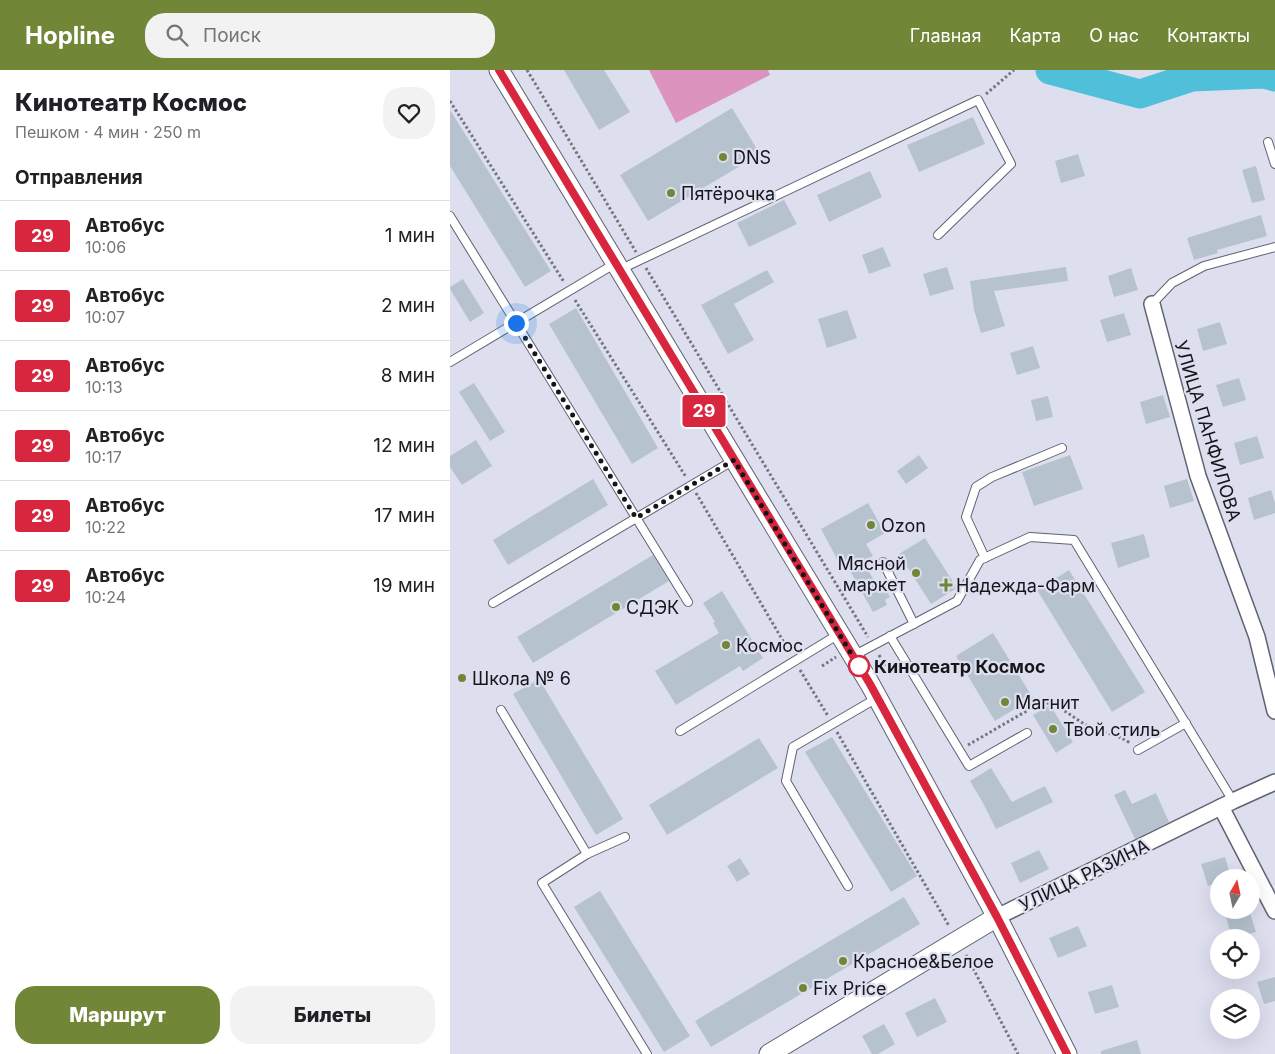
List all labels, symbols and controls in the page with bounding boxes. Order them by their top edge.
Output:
search box [145,13,495,58]
text: Hopline [25,21,115,50]
icon: search [163,21,191,49]
text: Поиск [203,24,261,47]
text: Главная [910,25,981,46]
text: Карта [1009,25,1061,46]
text: О нас [1089,25,1139,46]
text: Контакты [1167,25,1250,46]
button: heart [383,87,435,139]
text: Кинотеатр Космос [15,88,247,117]
text: Пешком · 4 мин · 250 m [15,122,201,142]
place label: DNS [733,147,771,168]
marker: DNS [717,151,729,163]
text: Отправления [15,166,143,189]
place label: Пятёрочка [681,183,775,204]
marker: Пятёрочка [665,187,677,199]
text: Автобус [85,214,165,237]
text: 1 мин [385,224,435,247]
text: 29 [31,225,54,246]
text: 10:06 [85,237,126,257]
text: Автобус [85,284,165,307]
text: 2 мин [381,294,435,317]
text: 29 [31,295,54,316]
text: 10:07 [85,307,125,327]
your location [504,311,529,336]
street label: УЛИЦА ПАНФИЛОВА [1170,338,1246,524]
text: Автобус [85,354,165,377]
text: 8 мин [381,364,435,387]
text: 29 [31,365,54,386]
text: 10:13 [85,377,123,397]
line badge: 29 [682,395,726,427]
text: 29 [692,400,716,421]
text: Автобус [85,424,165,447]
text: 12 мин [373,434,435,457]
text: 29 [31,435,54,456]
text: 10:17 [85,447,122,467]
text: Автобус [85,494,165,517]
text: 17 мин [374,504,435,527]
text: 29 [31,505,54,526]
place label: Ozon [881,515,926,536]
text: 10:22 [85,517,126,537]
marker: Ozon [865,519,877,531]
place label: Мясной маркет [837,553,907,595]
text: Автобус [85,564,165,587]
marker: Мясной маркет [910,567,922,579]
text: 19 мин [373,574,435,597]
text: 29 [31,575,54,596]
place label: Надежда-Фарм [956,575,1095,596]
marker: Надежда-Фарм [940,579,952,591]
text: 10:24 [85,587,126,607]
place label: СДЭК [626,597,679,618]
marker: СДЭК [610,601,622,613]
place label: Космос [736,635,803,656]
marker: Космос [720,639,732,651]
marker: Кинотеатр Космос [848,655,870,677]
place label: Кинотеатр Космос [874,656,1046,677]
place label: Школа № 6 [472,668,571,689]
marker: Школа № 6 [456,672,468,684]
place label: Магнит [1015,692,1080,713]
marker: Магнит [999,696,1011,708]
place label: Твой стиль [1063,719,1160,740]
marker: Твой стиль [1047,723,1059,735]
street label: УЛИЦА РАЗИНА [1016,834,1152,916]
north arrow [1210,869,1260,919]
map controls [1210,869,1260,1039]
button: locate [1210,929,1260,979]
place label: Красное&Белое [853,951,994,972]
marker: Красное&Белое [837,955,849,967]
place label: Fix Price [813,978,887,999]
marker: Fix Price [797,982,809,994]
button: Маршрут [15,986,220,1044]
button: Билеты [230,986,435,1044]
button: layers [1210,989,1260,1039]

